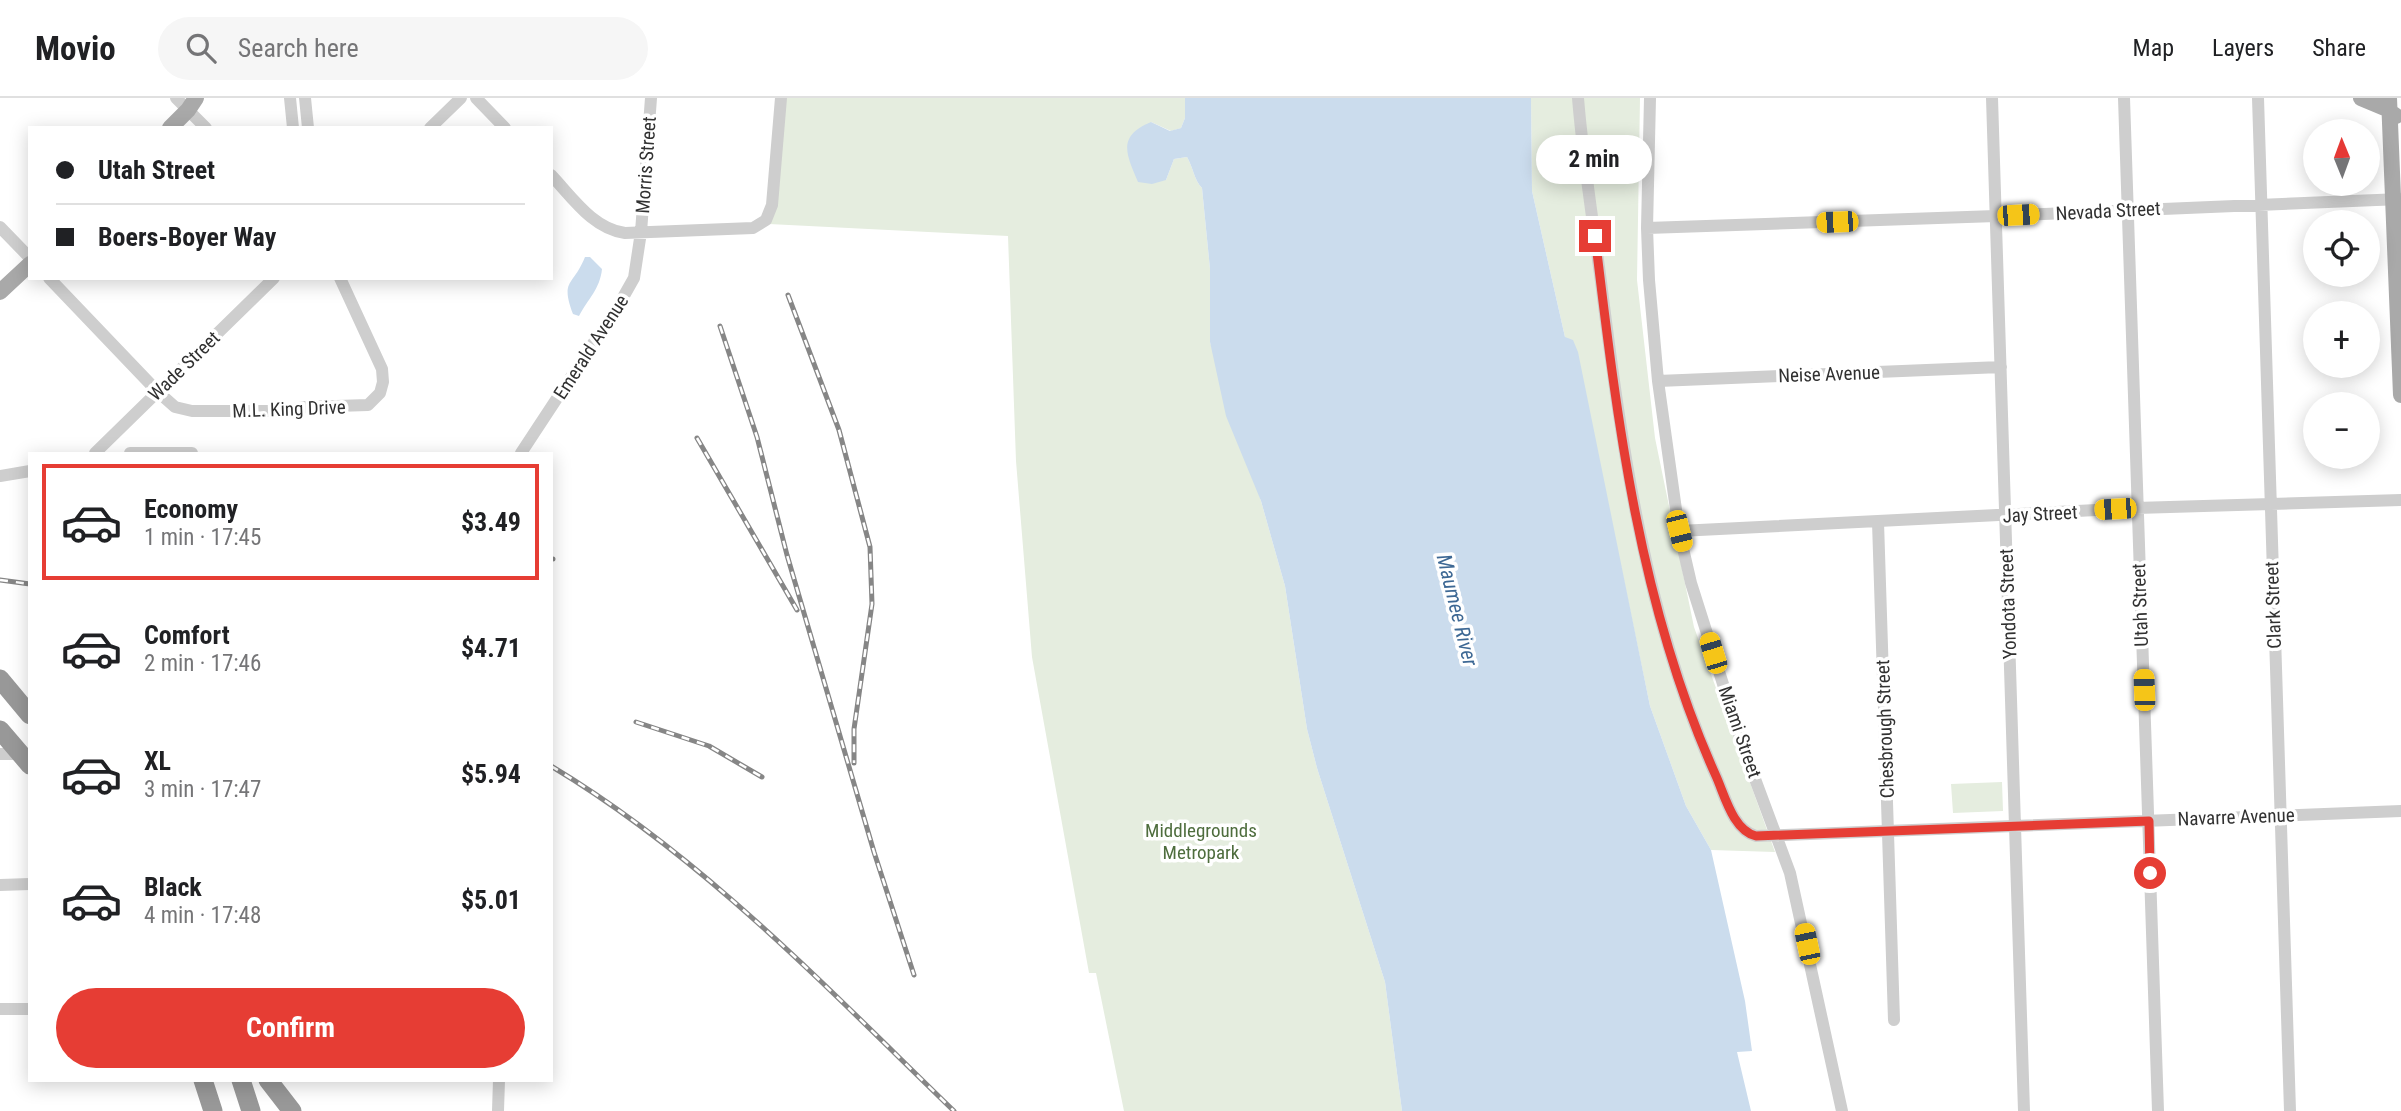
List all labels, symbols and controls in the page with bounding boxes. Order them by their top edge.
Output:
search box [158,17,648,80]
text: Movio [35,29,116,68]
icon: search [182,29,220,67]
text: Search here [238,33,359,63]
text: Map [2133,34,2174,62]
text: Layers [2212,34,2274,62]
text: Share [2312,34,2366,62]
street label: Morris Street [631,116,661,214]
north arrow [2303,119,2380,196]
map controls [2303,119,2380,469]
callout: 2 min [1537,135,1653,184]
text: 2 min [1568,146,1620,173]
text: Utah Street [98,155,215,185]
street label: Nevada Street [2055,197,2161,225]
car [1997,203,2040,227]
button: locate [2303,210,2380,287]
car [1816,211,1859,233]
route end [1579,220,1611,252]
text: Boers-Boyer Way [98,222,276,252]
street label: Emerald Avenue [549,290,633,404]
button: + [2303,301,2380,378]
street label: Wade Street [143,326,225,406]
street label: Neise Avenue [1778,361,1880,387]
button: − [2303,392,2380,469]
street label: M.L. King Drive [232,396,346,422]
icon: car [60,491,123,554]
text: Economy [144,494,238,524]
car [2094,497,2137,521]
street label: Jay Street [2002,501,2078,527]
text: $3.49 [461,507,521,537]
car [1664,508,1695,554]
text: 1 min · 17:45 [144,524,261,551]
street label: Yondota Street [1995,548,2021,660]
water label: Maumee River [1432,552,1483,669]
street label: Clark Street [2260,561,2286,649]
street label: Utah Street [2127,563,2153,647]
icon: car [60,617,123,680]
text: Comfort [144,620,230,650]
car [1697,630,1730,676]
text: $4.71 [461,633,521,663]
text: 2 min · 17:46 [144,650,261,677]
street label: Chesbrough Street [1871,659,1899,799]
car [2133,669,2156,711]
street label: Miami Street [1714,683,1766,781]
icon: car [60,743,123,806]
text: XL [144,746,171,776]
text: $5.94 [461,759,521,789]
text: 3 min · 17:47 [144,776,261,803]
street label: Navarre Avenue [2177,803,2295,831]
park label: Middlegrounds Metropark [1145,819,1257,864]
route start [2134,857,2166,889]
icon: car [60,869,123,932]
text: Black [144,872,202,902]
text: $5.01 [461,885,521,915]
text: 4 min · 17:48 [144,902,261,929]
car [1793,921,1822,967]
button: Confirm [56,988,525,1068]

